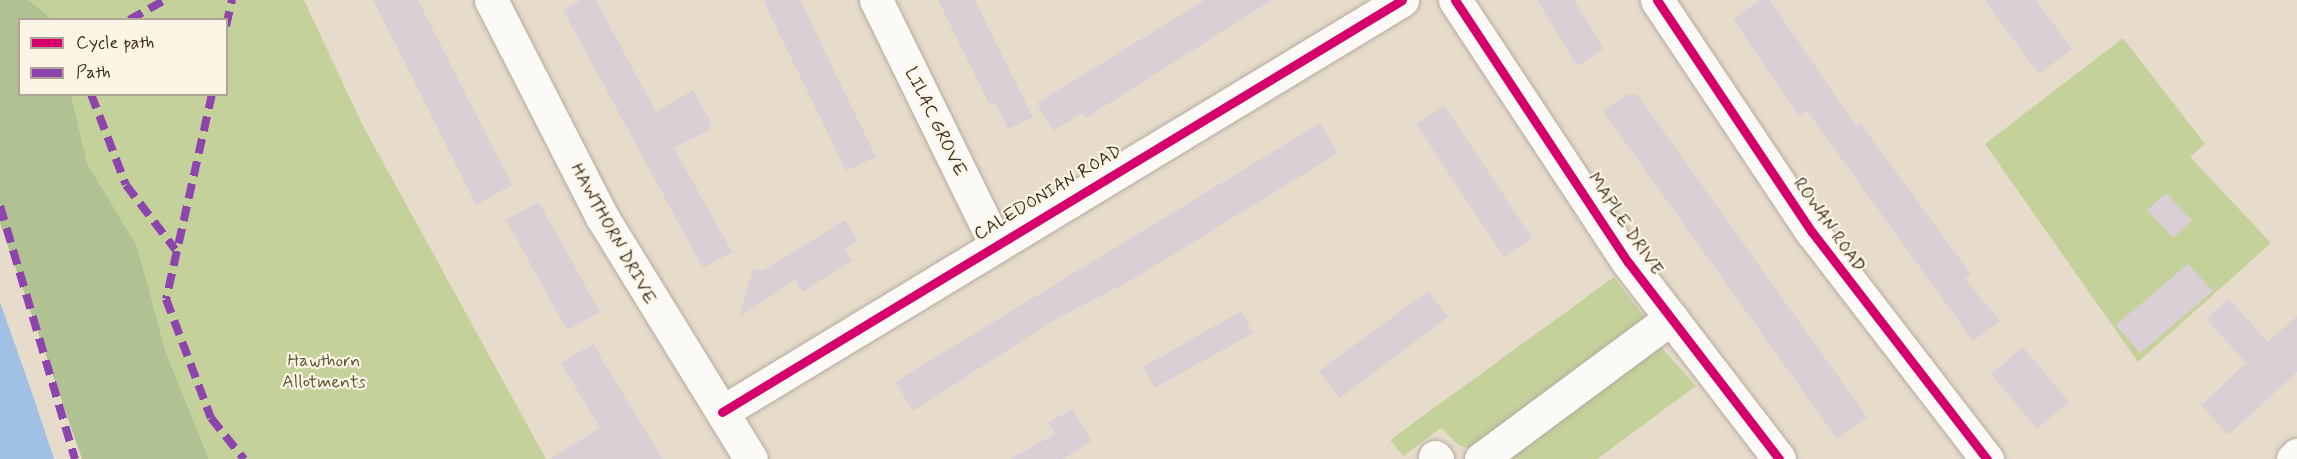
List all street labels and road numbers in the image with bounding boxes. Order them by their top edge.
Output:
street label: LILAC GROVE [899,64,971,180]
street label: CALEDONIAN ROAD [971,141,1125,245]
street label: HAWTHORN DRIVE [565,160,661,308]
street label: MAPLE DRIVE [1581,166,1669,282]
street label: ROWAN ROAD [1788,173,1870,277]

